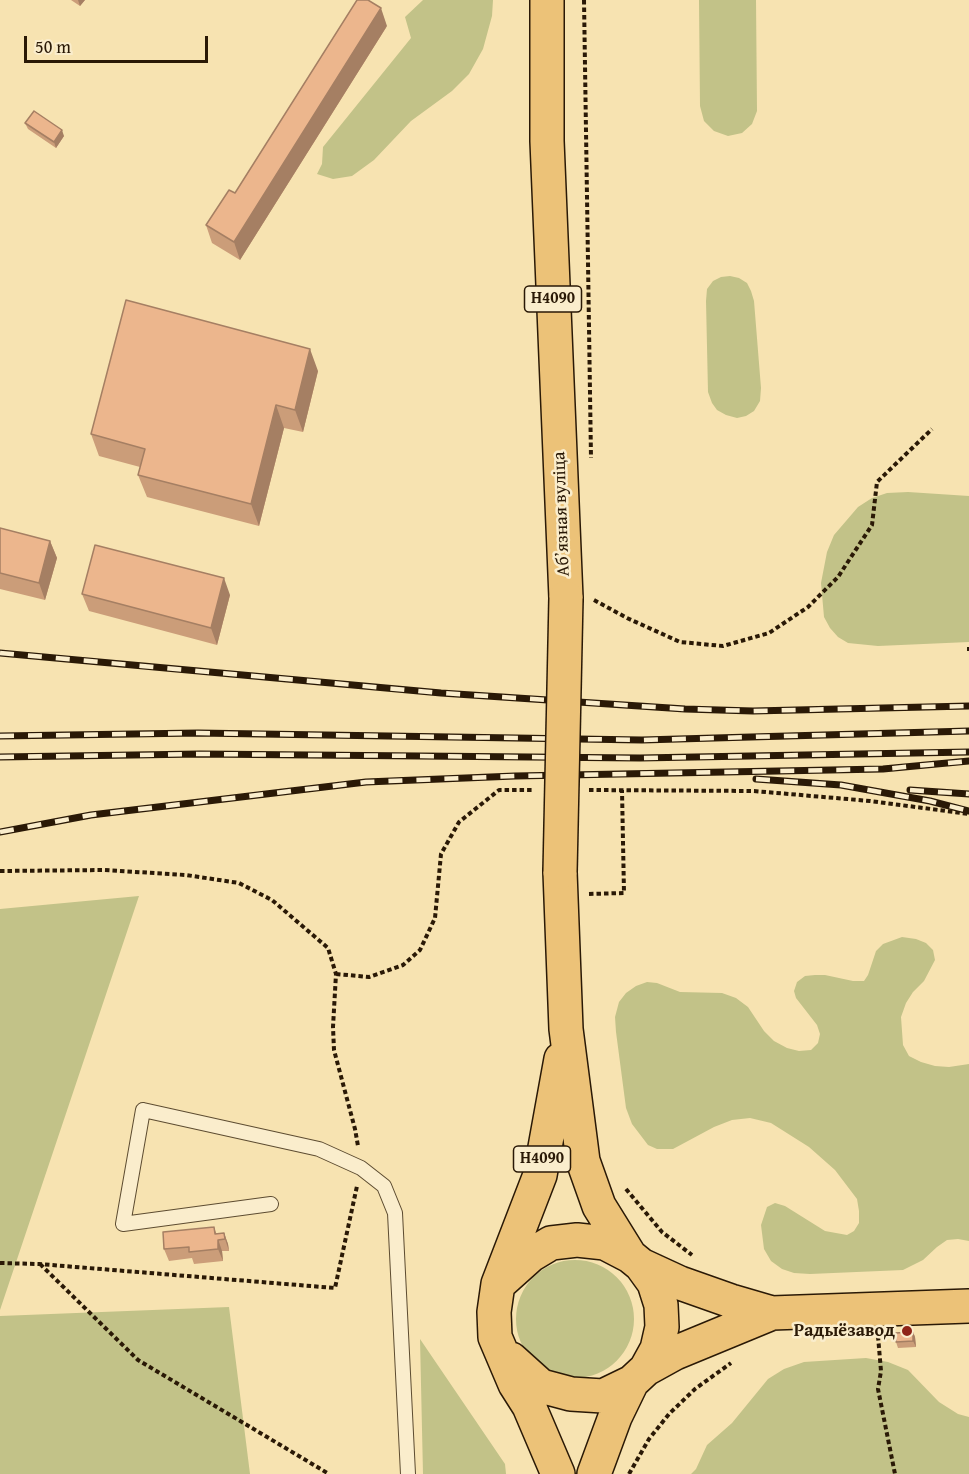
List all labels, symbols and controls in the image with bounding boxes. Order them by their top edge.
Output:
scale bar [27,24,212,62]
text: 50 m [35,33,71,60]
road number: Н4090 [524,286,582,312]
street label: Абʼязная вуліца [549,451,575,577]
road number: Н4090 [514,1146,570,1172]
place label: Радыёзавод [794,1320,895,1342]
marker: Радыёзавод [900,1324,914,1338]

